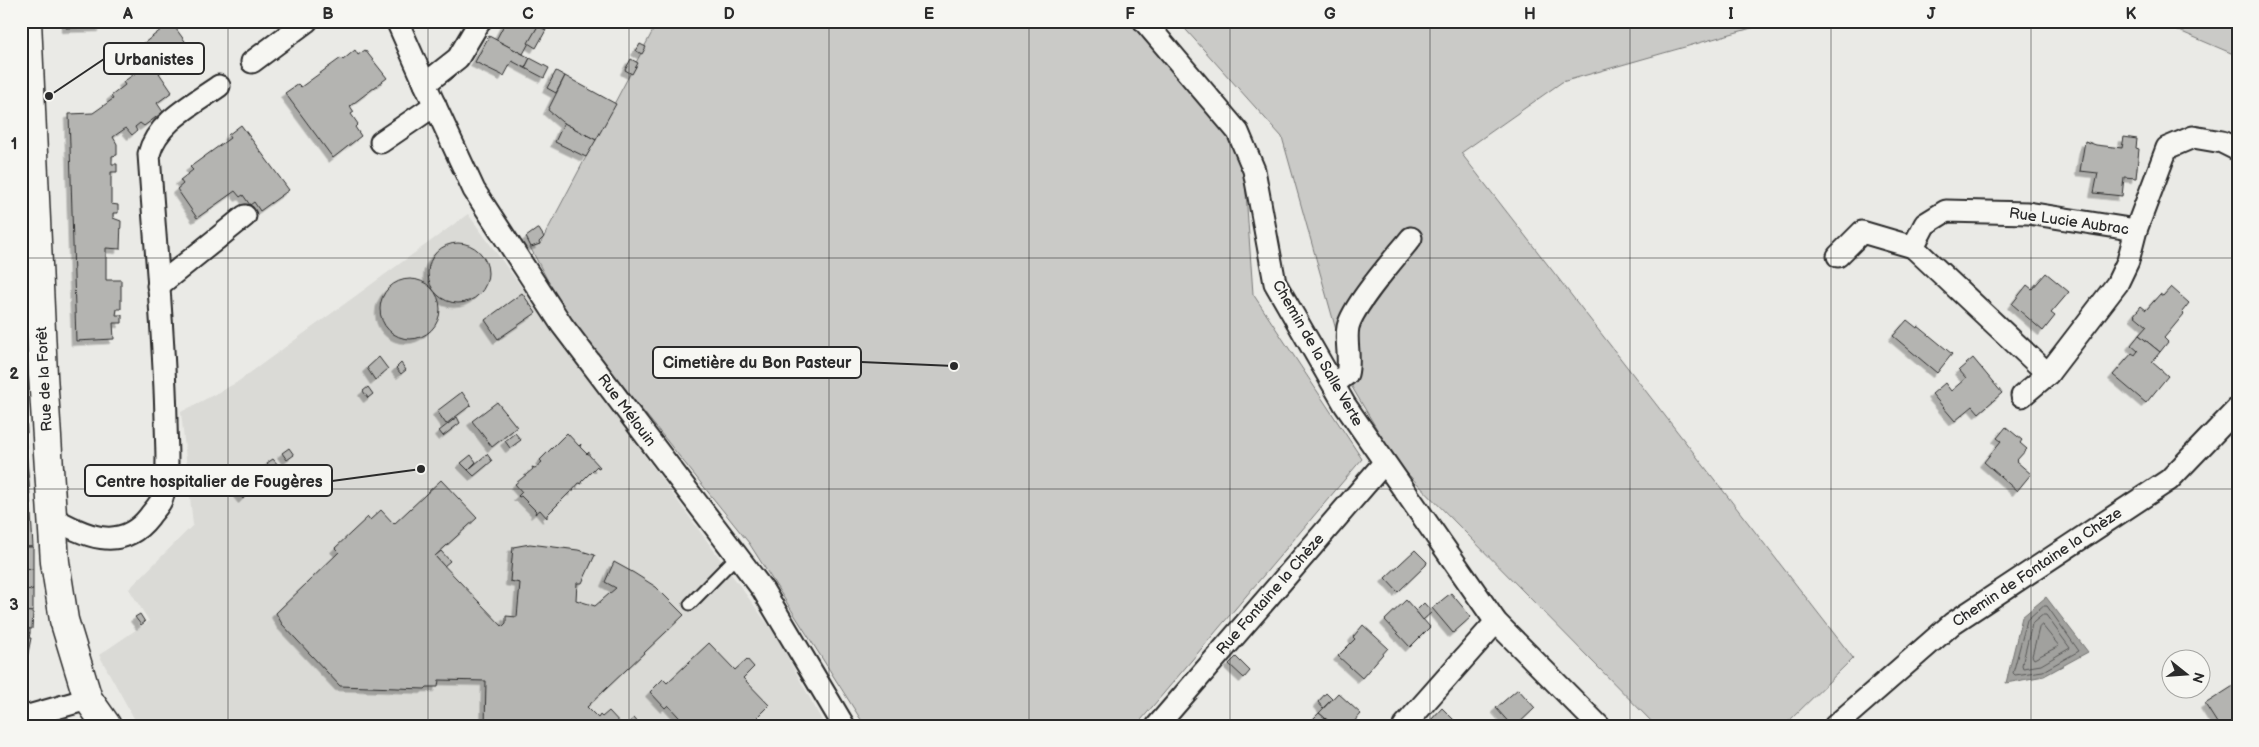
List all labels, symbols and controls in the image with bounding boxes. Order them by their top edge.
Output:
text: A [122,5,133,24]
text: B [322,5,334,24]
text: C [522,5,534,24]
text: D [723,5,735,24]
text: E [924,5,934,24]
text: F [1125,5,1135,24]
text: G [1324,5,1336,24]
text: H [1524,5,1536,24]
text: I [1728,5,1734,24]
text: J [1927,5,1936,24]
text: K [2126,5,2137,24]
callout: Urbanistes [104,43,204,74]
text: Urbanistes [114,51,194,70]
text: 1 [11,135,17,154]
street label: Rue Lucie Aubrac [2008,204,2130,239]
street label: Chemin de la Salle Verte [1268,277,1367,430]
street label: Rue de la Forêt [32,326,57,432]
callout: Cimetière du Bon Pasteur [653,347,861,378]
text: Cimetière du Bon Pasteur [663,354,852,373]
text: 2 [9,365,19,384]
street label: Rue Mélouin [593,370,660,450]
callout: Centre hospitalier de Fougères [85,465,332,496]
text: Centre hospitalier de Fougères [95,473,323,492]
street label: Chemin de Fontaine la Chèze [1949,503,2126,631]
street label: Rue Fontaine la Chèze [1212,530,1328,659]
text: 3 [9,596,19,615]
north arrow [2162,650,2212,700]
text: N [2188,670,2208,685]

